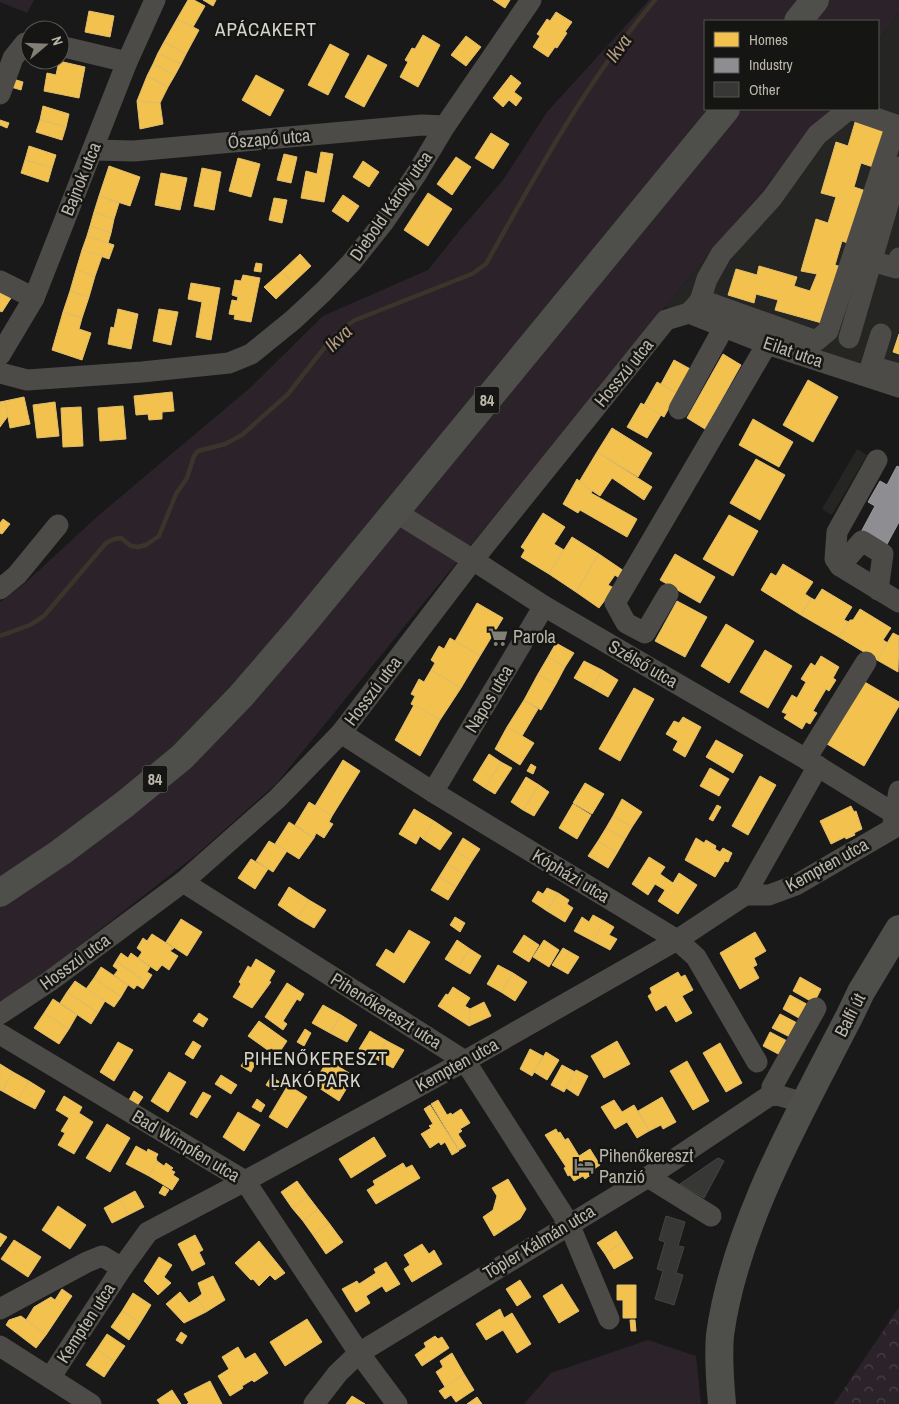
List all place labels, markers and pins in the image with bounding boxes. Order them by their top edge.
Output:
place label: Parola [513,624,556,649]
supermarket icon: Parola [487,626,509,648]
place label: Pihenőkereszt Panzió [599,1143,693,1189]
hotel icon: Pihenőkereszt Panzió [573,1155,595,1177]

